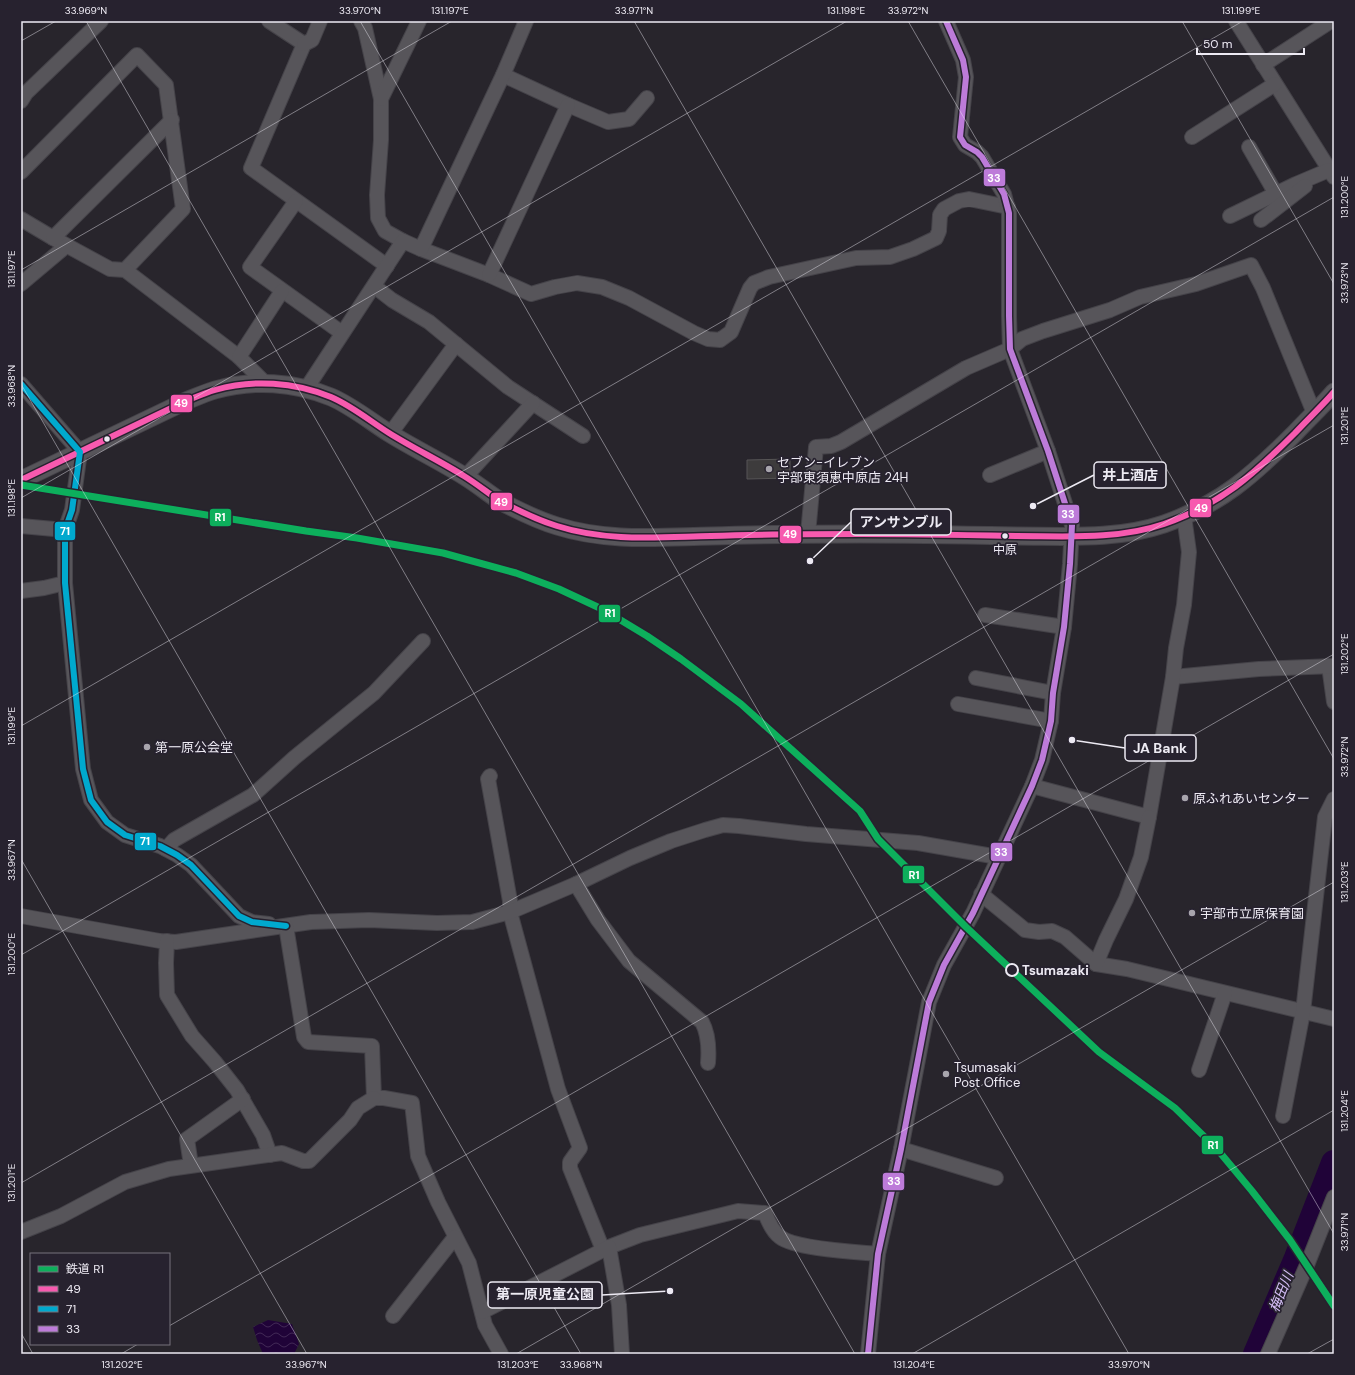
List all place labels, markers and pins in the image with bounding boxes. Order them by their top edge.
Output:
unlabelled marker [102,434,112,444]
place label: セブン-イレブン 宇部東須恵中原店 24H [777,454,908,486]
callout: 井上酒店 [1094,462,1166,488]
marker: セブン-イレブン 宇部東須恵中原店 24H [764,464,774,474]
callout: アンサンブル [851,509,951,535]
marker: 中原 [1000,531,1010,541]
place label: 中原 [993,542,1017,558]
callout: JA Bank [1125,735,1196,761]
place label: 第一原公会堂 [155,739,233,756]
marker: 第一原公会堂 [142,742,152,752]
place label: 原ふれあいセンター [1193,790,1310,807]
marker: 原ふれあいセンター [1180,793,1190,803]
place label: 宇部市立原保育園 [1200,905,1304,922]
marker: 宇部市立原保育園 [1187,908,1197,918]
place label: Tsumazaki [1022,962,1089,979]
marker: Tsumazaki [1005,963,1019,977]
place label: Tsumasaki Post Office [954,1059,1020,1091]
marker: Tsumasaki Post Office [941,1069,951,1079]
callout: 第一原児童公園 [488,1282,602,1308]

